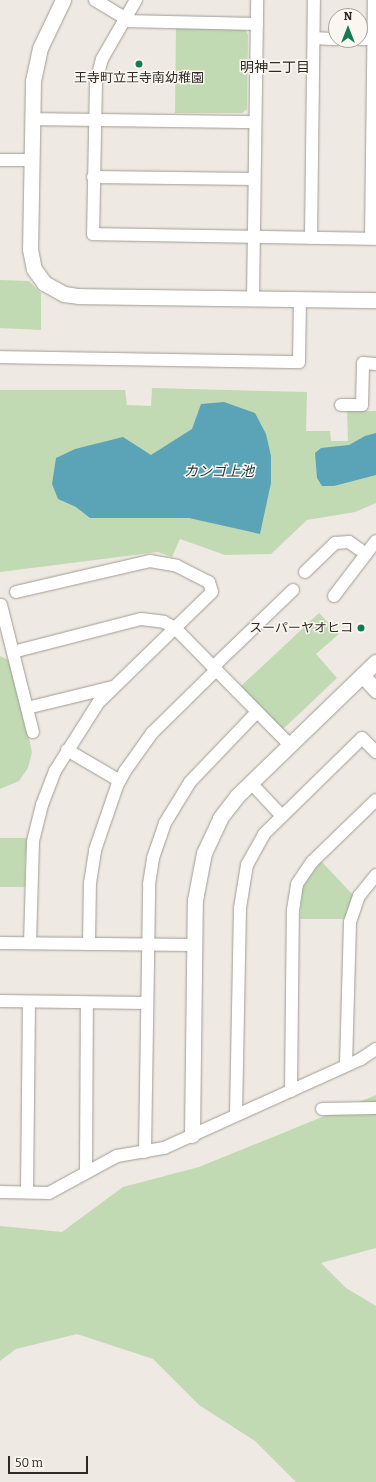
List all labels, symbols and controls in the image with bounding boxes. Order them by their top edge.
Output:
north arrow [328,8,368,48]
text: N [344,10,352,23]
marker: 王寺町立王寺南幼稚園 [134,59,144,69]
district label: 明神二丁目 [240,60,310,76]
place label: 王寺町立王寺南幼稚園 [74,70,204,86]
water label: カンゴ上池 [184,464,254,480]
place label: スーパーヤオヒコ [249,620,353,636]
marker: スーパーヤオヒコ [356,623,366,633]
scale bar [10,1448,90,1474]
text: 50 m [15,1456,43,1470]

